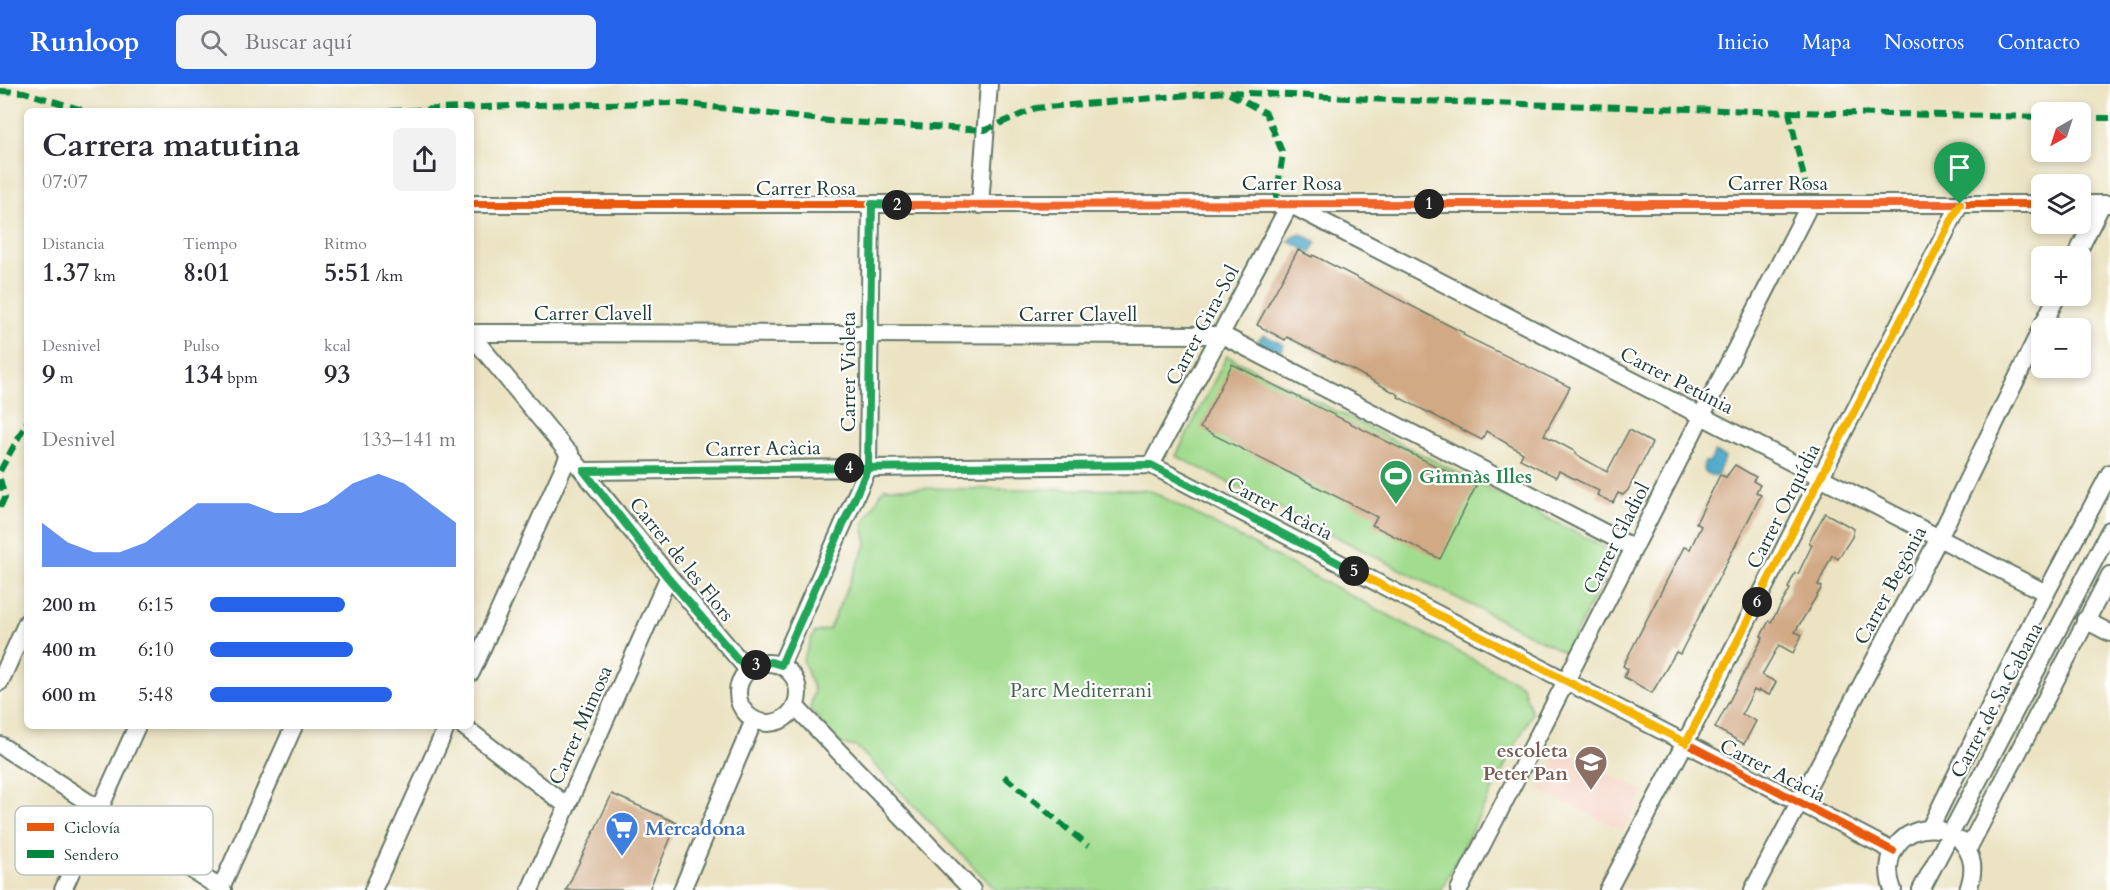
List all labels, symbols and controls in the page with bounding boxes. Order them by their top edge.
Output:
search box [176,15,596,69]
text: Runloop [30,23,140,61]
icon: search [197,26,230,59]
text: Buscar aquí [245,27,352,57]
text: Inicio [1717,28,1769,57]
text: Mapa [1802,28,1851,57]
text: Nosotros [1884,28,1964,57]
text: Contacto [1997,28,2080,57]
north arrow [2031,102,2091,162]
map controls [2031,102,2091,378]
text: Carrera matutina [42,123,300,168]
button: share [393,128,456,191]
pin [1934,142,1985,204]
icon: arrive [1943,151,1976,184]
text: 07:07 [42,168,88,195]
street label: Carrer Rosa [1242,170,1342,197]
street label: Carrer Rosa [1728,170,1828,197]
button: layers [2031,174,2091,234]
street label: Carrer Rosa [756,175,856,202]
pin: 1 [1414,189,1444,219]
pin: 2 [882,190,912,220]
text: 1 [1425,193,1433,215]
text: 2 [893,194,901,216]
text: Distancia [42,233,105,255]
text: Tiempo [183,233,237,255]
text: Ritmo [324,233,367,255]
button: + [2031,246,2091,306]
text: 1.37 [42,255,90,290]
text: 8:01 [183,255,231,290]
text: 5:51 [324,255,372,290]
street label: Carrer Gira-Sol [1159,260,1245,390]
text: km [90,265,116,287]
text: /km [372,265,403,287]
street label: Carrer Clavell [534,300,652,327]
street label: Carrer Clavell [1019,301,1137,328]
street label: Carrer Violeta [835,311,862,432]
button: − [2031,318,2091,378]
text: Desnivel [42,335,101,357]
text: Pulso [183,335,219,357]
text: kcal [324,335,351,357]
street label: Carrer Petúnia [1615,340,1739,421]
text: 9 [42,357,55,392]
text: 134 [183,357,223,392]
text: 93 [324,357,351,392]
text: m [55,367,73,389]
text: bpm [223,367,258,389]
text: Desnivel [42,426,115,453]
text: 133–141 m [361,426,456,453]
street label: Carrer Acàcia [705,434,821,463]
street label: Carrer Orquídia [1740,439,1827,573]
pin: 4 [834,453,864,483]
text: 4 [845,457,853,479]
sports icon: Gimnàs Illes [1378,458,1414,505]
place label: Gimnàs Illes [1419,463,1532,490]
street label: Carrer Acàcia [1222,470,1338,547]
street label: Carrer Gladiol [1577,478,1656,599]
street label: Carrer de les Flors [623,491,740,627]
street label: Carrer Begònia [1848,521,1933,649]
pin: 5 [1339,556,1369,586]
text: 5 [1350,560,1358,582]
pin: 6 [1742,587,1772,617]
text: 200 m [42,591,97,618]
text: 6:15 [138,591,174,618]
text: 6 [1753,591,1761,613]
street label: Carrer de Sa Cabana [1944,617,2049,783]
text: 400 m [42,636,97,663]
text: 6:10 [138,636,174,663]
pin: 3 [741,650,771,680]
text: 3 [752,654,760,676]
street label: Carrer Mimosa [542,661,619,789]
park label: Parc Mediterrani [1010,677,1152,704]
text: 600 m [42,681,97,708]
text: 5:48 [138,681,174,708]
street label: Carrer Acàcia [1715,732,1831,809]
place label: escoleta Peter Pan [1483,737,1568,787]
school or university icon: escoleta Peter Pan [1573,744,1609,791]
legend [15,806,213,875]
supermarket icon: Mercadona [604,810,640,857]
place label: Mercadona [645,815,746,842]
text: Ciclovía [64,817,120,839]
text: Sendero [64,844,119,866]

